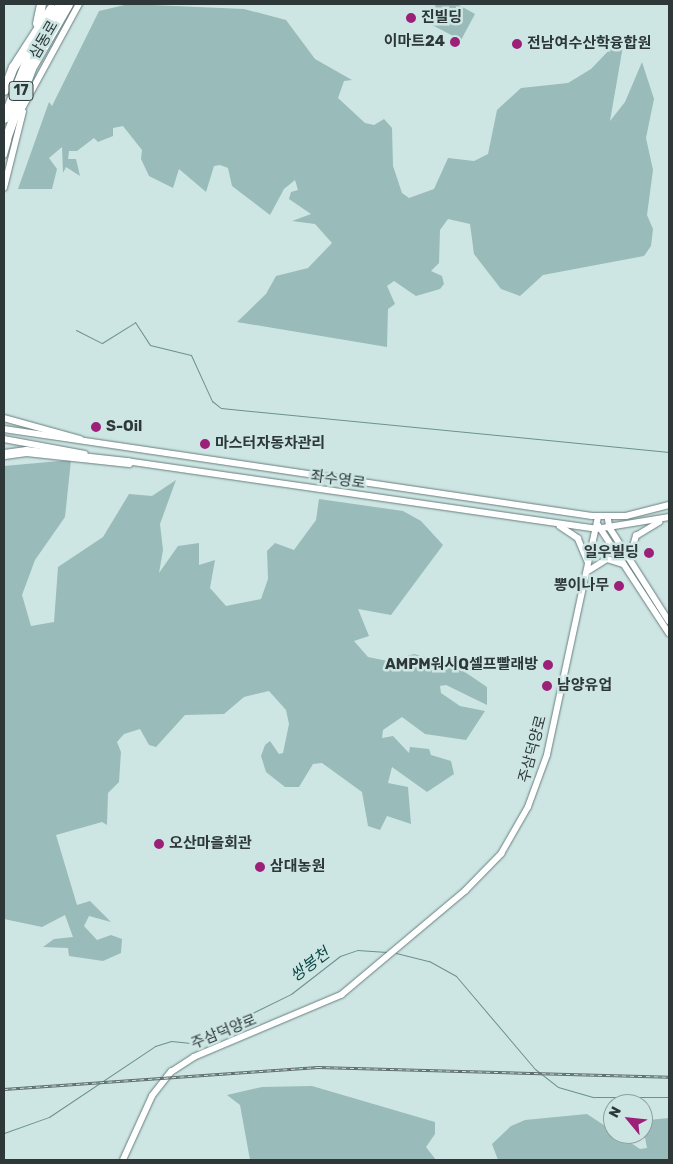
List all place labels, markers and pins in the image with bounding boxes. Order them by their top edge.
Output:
place label: 진빌딩 [421,9,462,27]
marker: 진빌딩 [405,12,417,24]
place label: 이마트24 [384,33,445,51]
place label: 전남여수산학융합원 [527,35,651,53]
marker: 이마트24 [449,36,461,48]
marker: 전남여수산학융합원 [511,38,523,50]
place label: S-Oil [106,418,142,436]
marker: S-Oil [90,421,102,433]
place label: 마스터자동차관리 [215,435,325,453]
marker: 마스터자동차관리 [199,438,211,450]
place label: 일우빌딩 [584,544,639,562]
marker: 일우빌딩 [643,547,655,559]
place label: 뽕이나무 [554,577,609,595]
marker: 뽕이나무 [613,580,625,592]
place label: AMPM워시Q셀프빨래방 [385,656,538,674]
marker: AMPM워시Q셀프빨래방 [542,659,554,671]
place label: 남양유업 [557,677,612,695]
marker: 남양유업 [541,680,553,692]
place label: 오산마을회관 [169,835,252,853]
marker: 오산마을회관 [153,838,165,850]
place label: 삼대농원 [270,858,325,876]
marker: 삼대농원 [254,861,266,873]

